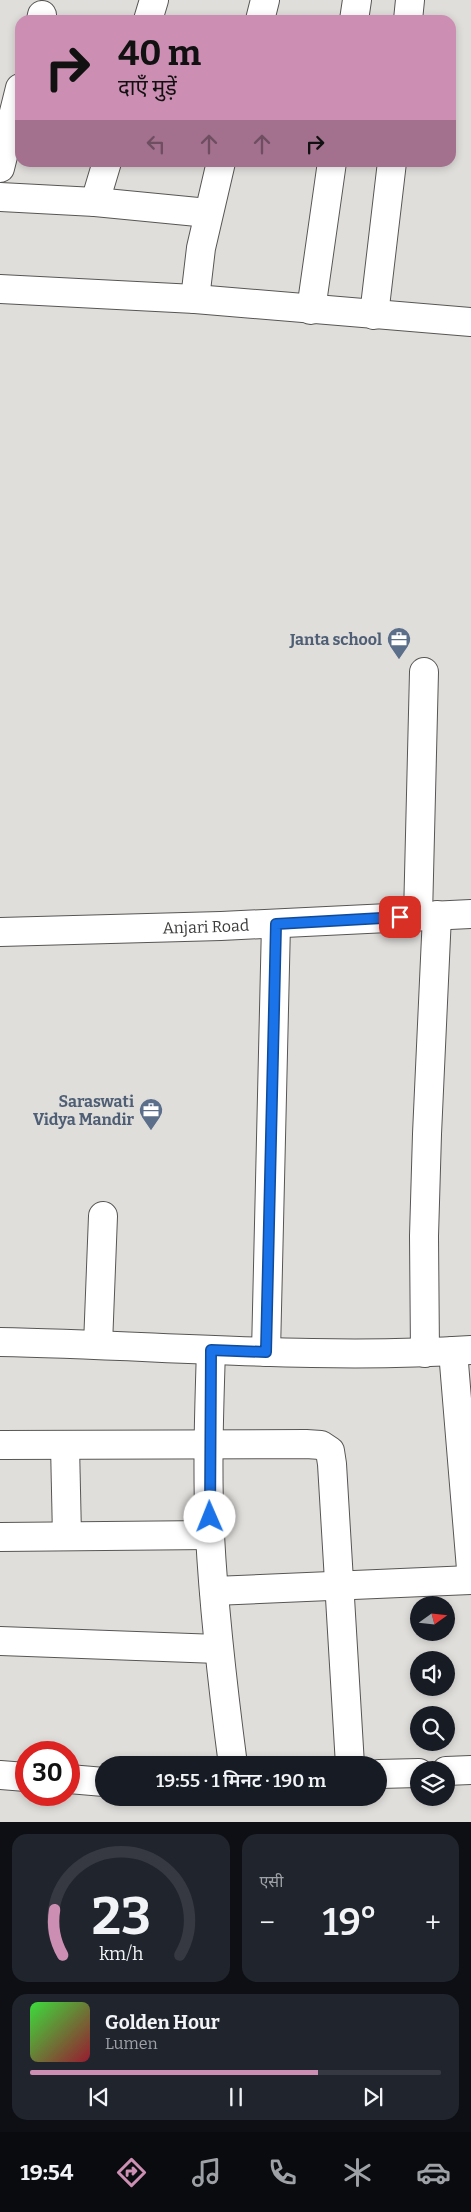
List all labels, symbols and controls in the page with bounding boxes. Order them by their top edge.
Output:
text: 40 m [118,32,201,74]
icon: right [35,35,100,100]
text: दाएँ मुड़ें [118,74,177,101]
icon: left [142,130,170,158]
icon: ahead [195,130,223,158]
icon: ahead [248,130,276,158]
icon: right [301,130,329,158]
office icon: Janta school [386,626,412,660]
place label: Janta school [289,630,382,649]
pin [379,896,421,938]
icon: arrive [386,903,414,931]
street label: Anjari Road [162,915,250,937]
place label: Saraswati Vidya Mandir [33,1092,134,1129]
office icon: Saraswati Vidya Mandir [138,1097,164,1131]
position arrow [183,1490,235,1542]
north arrow [410,1596,455,1641]
map controls [410,1596,455,1806]
button: sound [410,1651,455,1696]
button: search [410,1706,455,1751]
speed limit sign: 30 [15,1741,80,1806]
button: layers [410,1761,455,1806]
text: 19:55 · 1 मिनट · 190 m [156,1769,326,1792]
text: एसी [260,1872,283,1891]
text: 23 [91,1885,150,1948]
text: 19° [323,1899,377,1945]
text: − [260,1906,275,1939]
text: + [425,1906,441,1939]
text: km/h [99,1943,143,1965]
text: Golden Hour [105,2011,220,2034]
text: Lumen [105,2034,158,2053]
icon: previous [85,2083,113,2111]
icon: pause [222,2083,250,2111]
icon: next [359,2083,387,2111]
icon: directions [114,2155,149,2190]
icon: music [189,2155,224,2190]
icon: phone [265,2155,300,2190]
icon: climate [340,2155,375,2190]
icon: car [416,2155,451,2190]
text: 19:54 [20,2159,73,2186]

